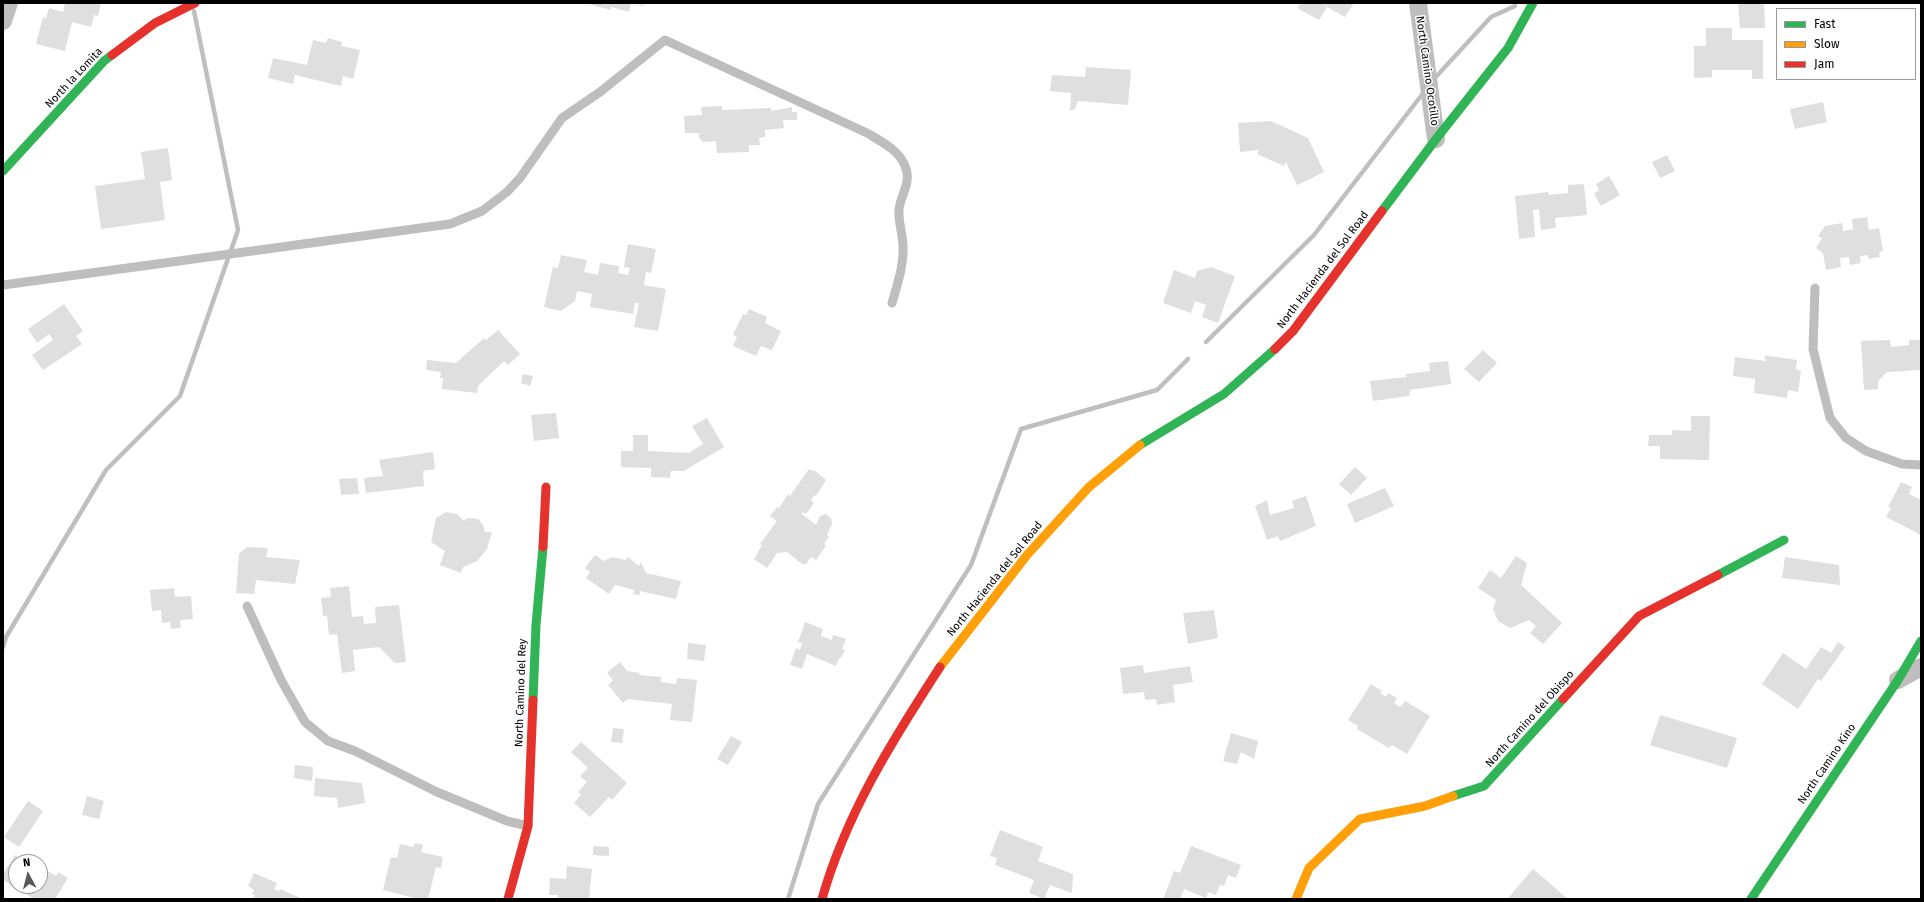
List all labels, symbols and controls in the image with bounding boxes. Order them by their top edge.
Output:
legend [1776,8,1916,80]
street label: North Camino Ocotillo [1413,15,1441,127]
text: Fast [1814,17,1836,31]
text: Slow [1814,37,1840,51]
street label: North la Lomita [43,45,105,111]
text: Jam [1814,57,1834,71]
street label: North Hacienda del Sol Road [1274,209,1372,331]
street label: North Hacienda del Sol Road [945,519,1045,639]
street label: North Camino del Rey [513,639,529,747]
street label: North Camino del Obispo [1483,668,1577,770]
street label: North Camino Kino [1795,721,1859,807]
north arrow [8,854,48,894]
text: N [22,856,31,869]

